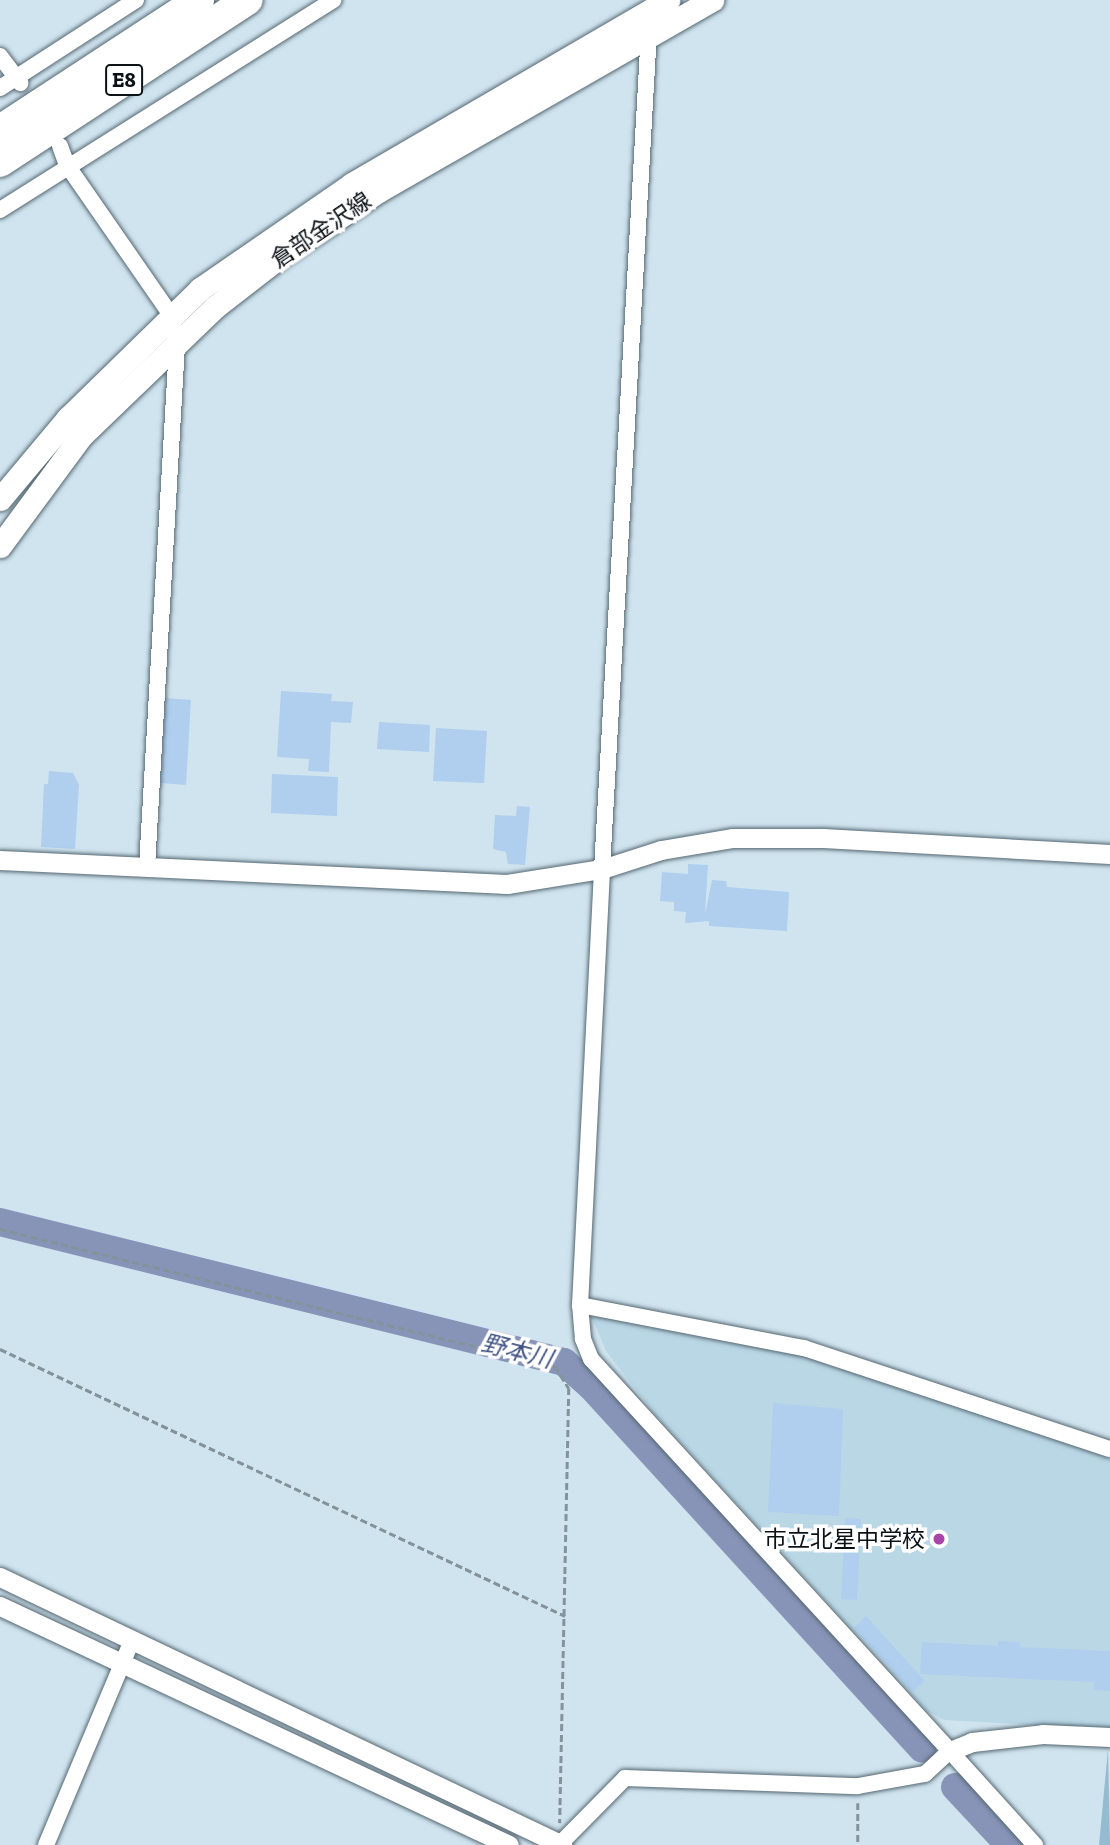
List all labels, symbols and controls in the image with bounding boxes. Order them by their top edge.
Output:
road number: E8 [105,62,143,98]
street label: 倉部金沢線 [266,186,376,274]
water label: 野本川 [479,1328,555,1374]
place label: 市立北星中学校 [764,1525,925,1553]
marker: 市立北星中学校 [931,1531,947,1547]

